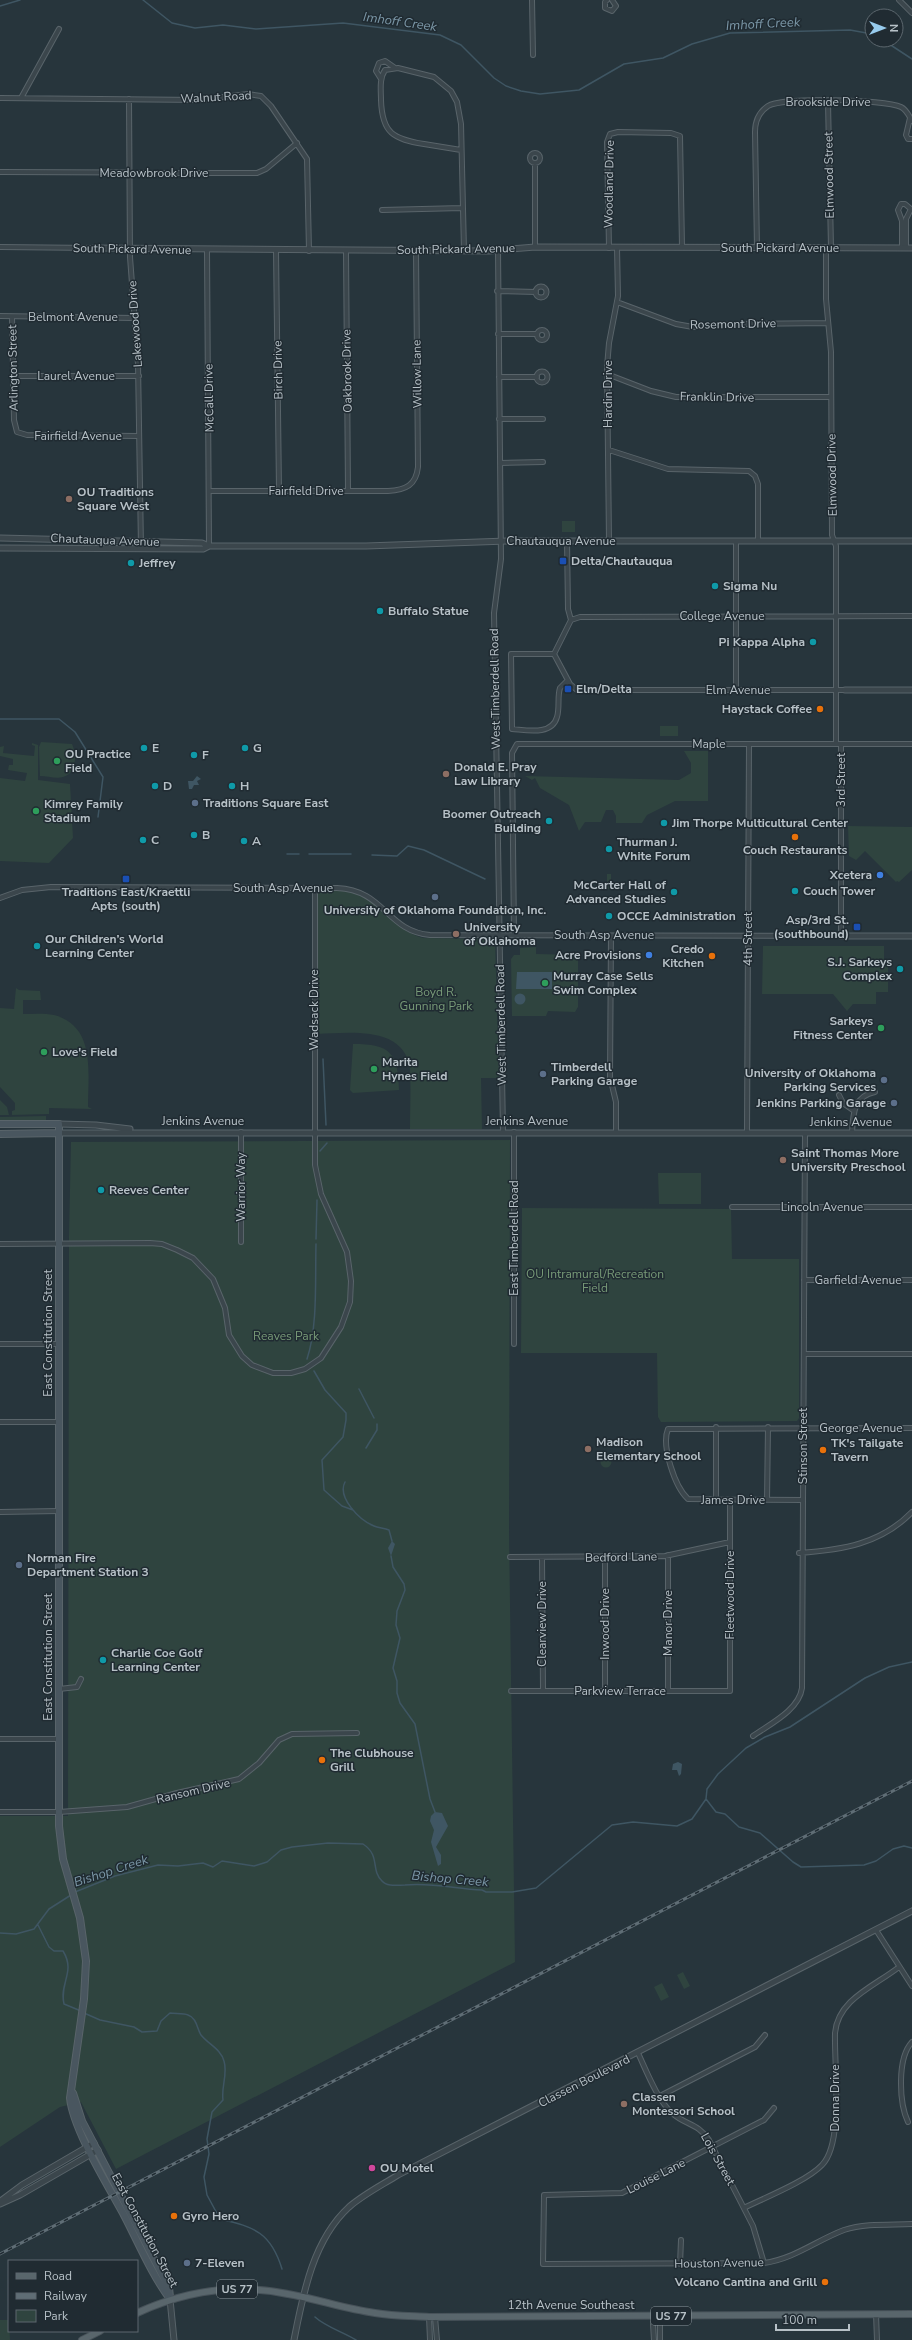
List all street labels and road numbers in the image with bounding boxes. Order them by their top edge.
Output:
street label: Walnut Road [180,87,252,107]
street label: Brookside Drive [785,94,871,110]
street label: Elmwood Street [820,131,838,219]
street label: Woodland Drive [600,140,618,228]
street label: Meadowbrook Drive [100,165,208,181]
street label: South Pickard Avenue [73,240,191,258]
street label: South Pickard Avenue [397,240,515,258]
street label: South Pickard Avenue [721,240,839,256]
street label: Lakewood Drive [124,280,146,368]
street label: Belmont Avenue [28,309,118,325]
street label: Rosemont Drive [690,315,776,333]
street label: Arlington Street [4,324,22,411]
street label: Oakbrook Drive [338,329,356,413]
street label: Willow Lane [408,339,426,409]
street label: Birch Drive [269,340,287,400]
street label: Hardin Drive [600,360,616,428]
street label: McCall Drive [200,364,218,432]
street label: Laurel Avenue [37,368,115,384]
street label: Franklin Drive [680,388,754,406]
street label: Fairfield Avenue [34,428,122,444]
street label: Elmwood Drive [823,434,841,516]
street label: Fairfield Drive [268,483,344,499]
street label: Chautauqua Avenue [50,530,160,550]
street label: Chautauqua Avenue [506,533,616,549]
street label: College Avenue [679,608,765,624]
street label: West Timberdell Road [486,628,504,750]
street label: Elm Avenue [706,682,770,698]
street label: Maple [692,736,726,752]
street label: 3rd Street [833,752,849,807]
street label: South Asp Avenue [233,880,333,896]
street label: 4th Street [740,911,756,966]
street label: South Asp Avenue [554,927,654,943]
street label: West Timberdell Road [492,964,510,1086]
street label: Wadsack Drive [306,969,322,1051]
street label: Jenkins Avenue [161,1113,244,1129]
street label: Jenkins Avenue [485,1113,568,1129]
street label: Jenkins Avenue [809,1114,892,1130]
street label: Warrior Way [233,1152,249,1222]
street label: East Timberdell Road [506,1180,522,1296]
street label: Lincoln Avenue [781,1199,863,1215]
street label: East Constitution Street [40,1269,56,1397]
street label: Garfield Avenue [814,1272,902,1288]
street label: Stinson Street [795,1407,811,1484]
street label: George Avenue [819,1420,903,1436]
street label: James Drive [700,1492,765,1508]
street label: Bedford Lane [585,1548,657,1566]
street label: Fleetwood Drive [722,1551,738,1640]
street label: Clearview Drive [534,1581,550,1667]
street label: Inwood Drive [597,1588,613,1660]
street label: Manor Drive [660,1590,676,1656]
street label: East Constitution Street [40,1593,56,1721]
street label: Parkview Terrace [574,1683,666,1699]
street label: Ransom Drive [154,1775,232,1807]
street label: Classen Boulevard [535,2051,633,2111]
street label: Donna Drive [827,2064,843,2132]
street label: Lois Street [697,2130,739,2189]
street label: Louise Lane [624,2154,688,2198]
street label: East Constitution Street [108,2170,182,2291]
street label: Houston Avenue [674,2254,764,2272]
road number: US 77 [217,2280,257,2298]
street label: 12th Avenue Southeast [508,2297,635,2313]
road number: US 77 [651,2307,691,2325]

